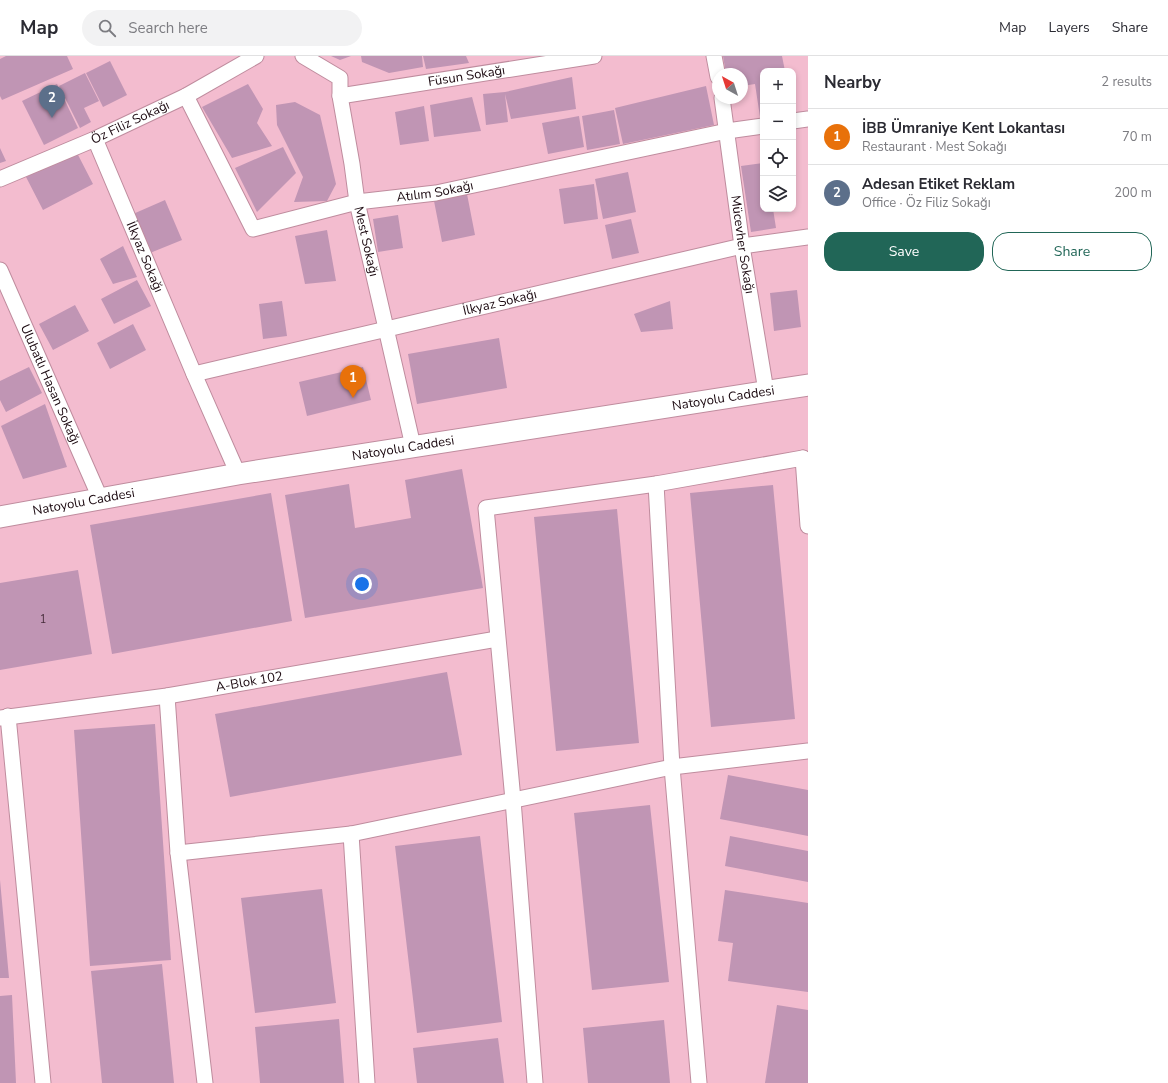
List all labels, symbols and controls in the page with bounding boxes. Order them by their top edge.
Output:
search box [82,10,362,46]
text: Map [20,15,58,41]
icon: search [96,17,118,39]
text: Search here [128,18,208,38]
text: Map [999,18,1026,37]
text: Layers [1048,18,1090,37]
text: Share [1112,18,1148,37]
street label: Füsun Sokağı [427,61,506,91]
north arrow [712,68,748,104]
map controls [760,68,796,212]
button: + [760,68,796,104]
text: Nearby [824,71,881,94]
text: 2 results [1101,73,1152,91]
pin: 2 [39,85,65,118]
street label: Öz Filiz Sokağı [87,96,172,149]
button: − [760,104,796,140]
text: İBB Ümraniye Kent Lokantası [862,118,1065,138]
text: 1 [833,128,841,146]
text: 70 m [1122,128,1152,146]
text: Restaurant · Mest Sokağı [862,138,1007,156]
button: locate [760,140,796,176]
text: Adesan Etiket Reklam [862,174,1015,194]
street label: Atılım Sokağı [396,176,475,206]
button: layers [760,176,796,212]
text: 2 [833,184,841,202]
text: 200 m [1114,184,1152,202]
street label: Mücevher Sokağı [726,194,759,295]
text: Office · Öz Filiz Sokağı [862,194,991,212]
street label: Mest Sokağı [349,205,383,278]
street label: İlkyaz Sokağı [122,218,168,295]
button: Save [824,232,984,271]
button: Share [992,232,1152,271]
street label: İlkyaz Sokağı [461,285,539,320]
street label: Ulubatlı Hasan Sokağı [16,321,85,448]
pin: 1 [340,365,366,398]
street label: Natoyolu Caddesi [671,381,776,415]
street label: Natoyolu Caddesi [351,431,456,465]
street label: Natoyolu Caddesi [31,484,136,520]
your location [352,574,372,594]
house number: 1 [40,612,46,627]
street label: A-Blok 102 [214,667,284,696]

